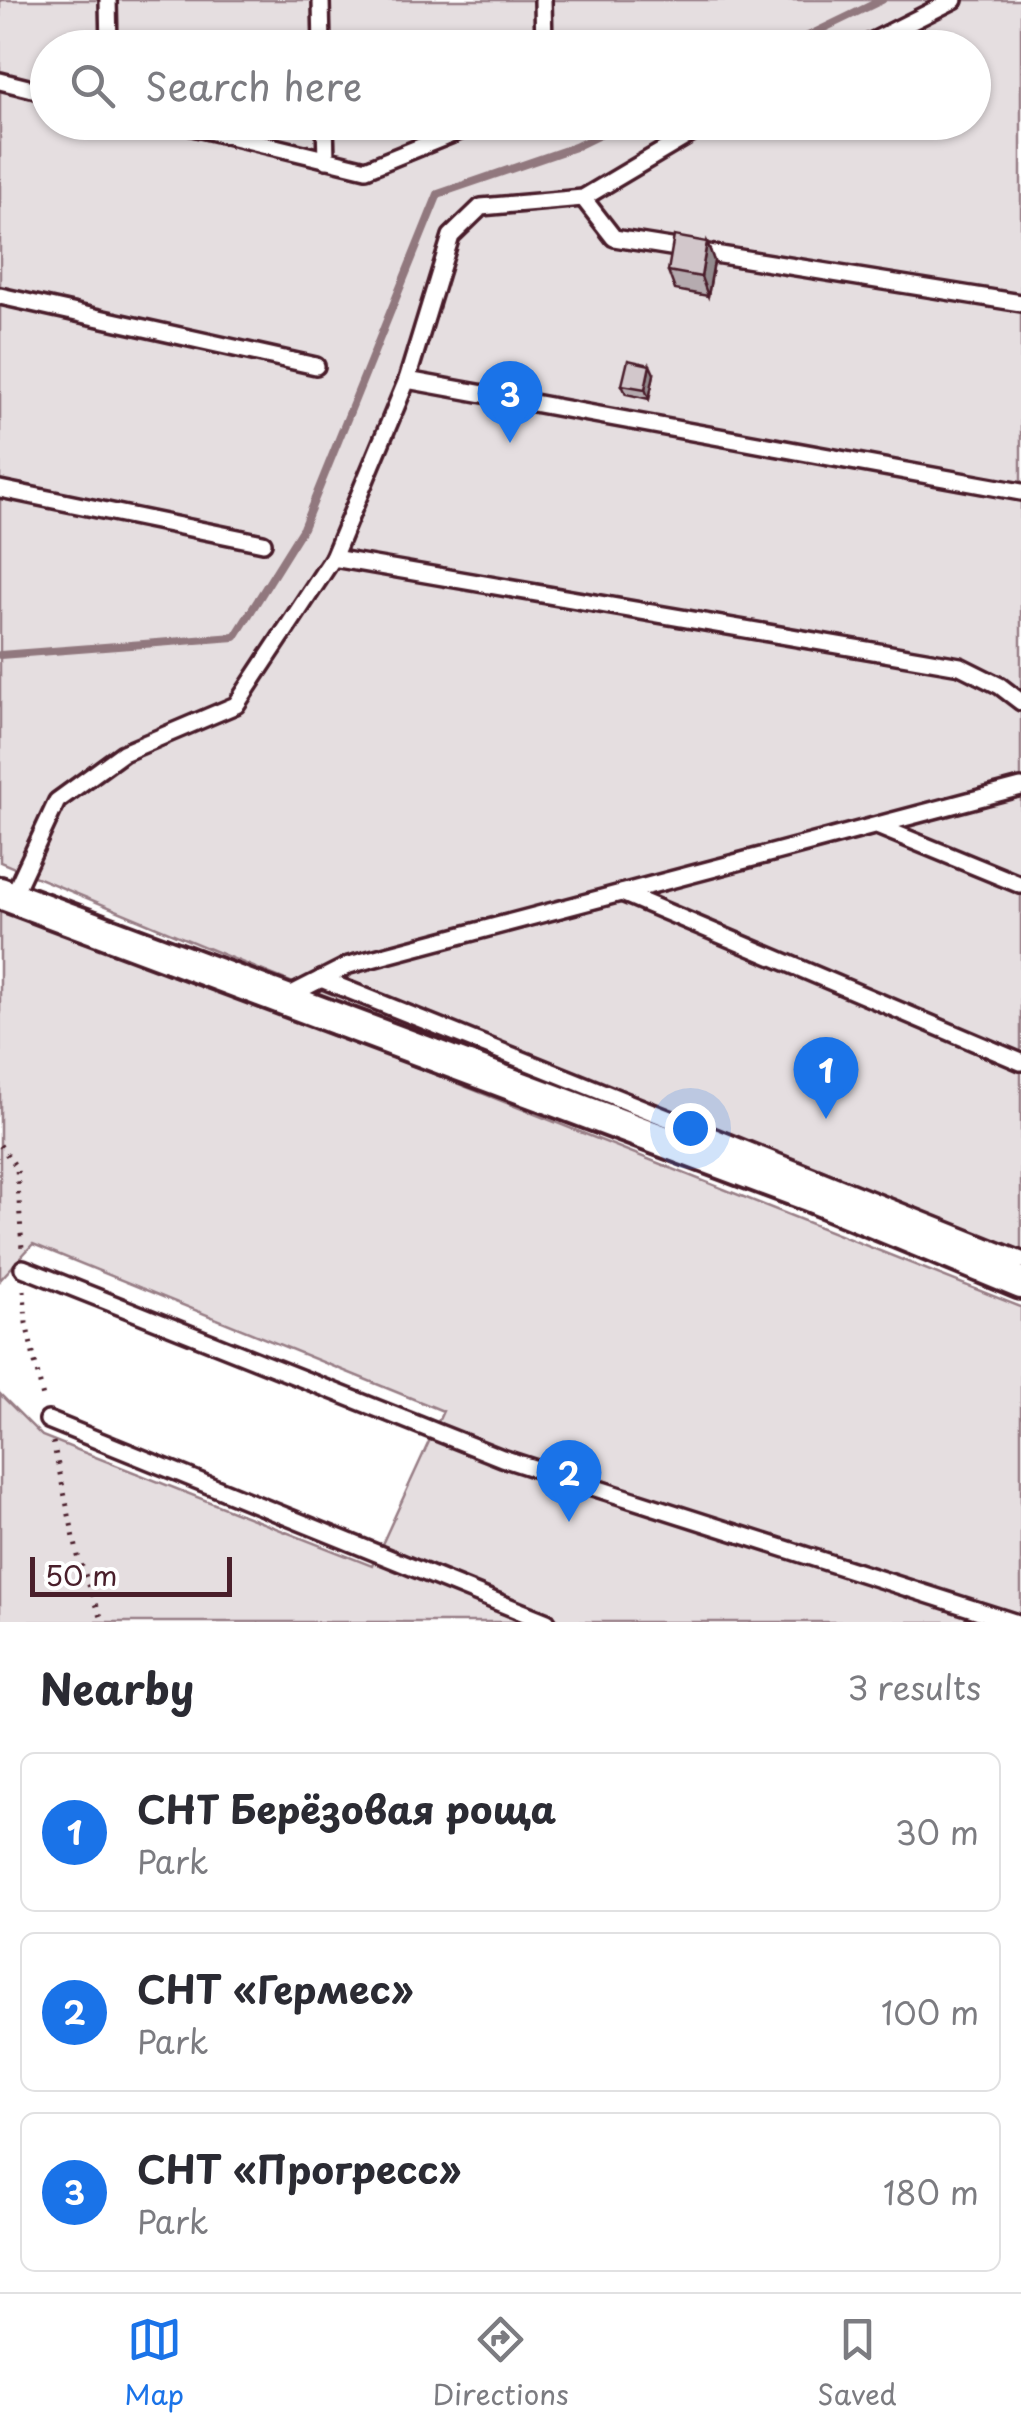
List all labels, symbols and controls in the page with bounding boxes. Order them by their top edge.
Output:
search box [30,30,991,140]
text: Search here [145,57,362,114]
icon: search [65,58,120,113]
pin: 3 [478,360,542,443]
pin: 1 [794,1036,858,1119]
your location [665,1103,716,1154]
pin: 2 [536,1440,602,1522]
scale bar [30,1552,232,1596]
text: 50 m [45,1553,118,1596]
text: Nearby [40,1656,194,1719]
text: 3 results [847,1663,981,1711]
text: СНТ Берёзовая роща [137,1780,556,1837]
text: 1 [67,1808,82,1856]
text: 30 m [895,1808,979,1856]
text: Park [137,1837,209,1885]
text: СНТ «Гермес» [137,1960,413,2017]
text: 2 [63,1988,86,2036]
text: 100 m [881,1988,979,2036]
text: Park [137,2017,209,2065]
text: СНТ «Прогресс» [137,2140,461,2197]
text: 3 [64,2168,85,2216]
text: 180 m [883,2168,979,2216]
text: Park [137,2197,209,2245]
tab: Map [124,2312,184,2415]
tab: Directions [433,2312,569,2415]
tab: Saved [817,2312,897,2415]

